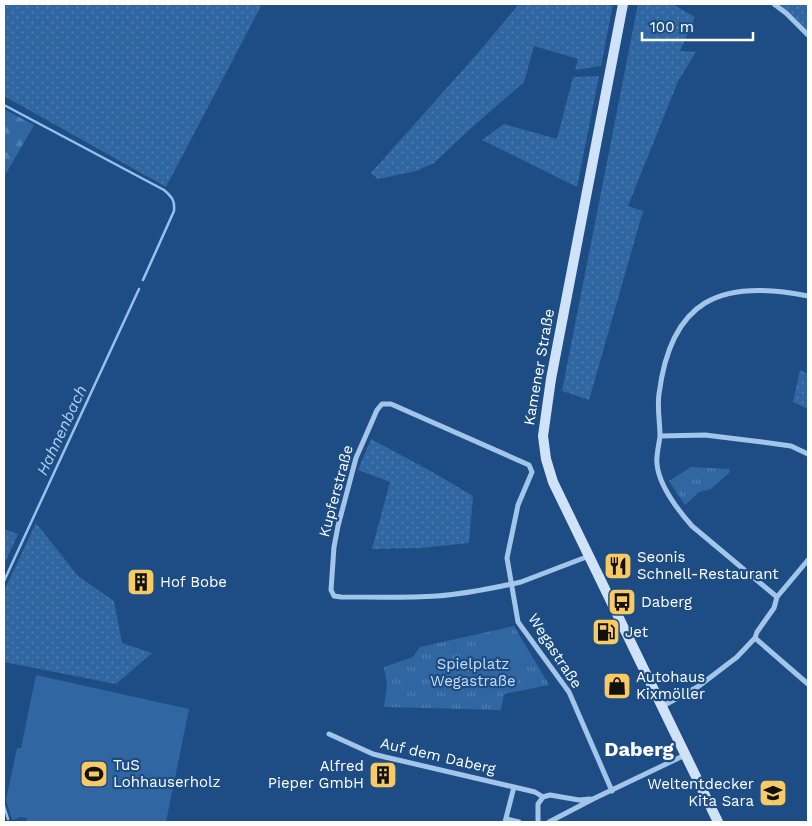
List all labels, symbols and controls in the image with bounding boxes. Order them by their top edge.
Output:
scale bar [642,10,753,42]
text: 100 m [650,18,694,36]
street label: Kamener Straße [520,307,558,427]
water label: Hahnenbach [32,382,91,478]
street label: Kupferstraße [315,443,357,539]
place label: Seonis Schnell-Restaurant [637,548,779,583]
restaurant icon: Seonis Schnell-Restaurant [603,551,633,581]
building icon: Hof Bobe [126,567,156,597]
place label: Hof Bobe [160,573,227,591]
bus stop icon: Daberg [607,587,637,617]
place label: Daberg [641,593,692,611]
street label: Wegastraße [524,610,586,692]
fuel station icon: Jet [591,617,621,647]
place label: Jet [625,623,649,641]
park label: Spielplatz Wegastraße [430,655,516,690]
place label: Autohaus Kixmöller [636,668,705,703]
shop icon: Autohaus Kixmöller [602,671,632,701]
street label: Auf dem Daberg [378,734,498,778]
district label: Daberg [604,737,675,761]
place label: TuS Lohhauserholz [113,756,221,791]
place label: Alfred Pieper GmbH [268,757,364,792]
sports icon: TuS Lohhauserholz [79,759,109,789]
building icon: Alfred Pieper GmbH [368,760,398,790]
place label: Weltentdecker Kita Sara [647,775,755,810]
school or university icon: Weltentdecker Kita Sara [758,778,788,808]

